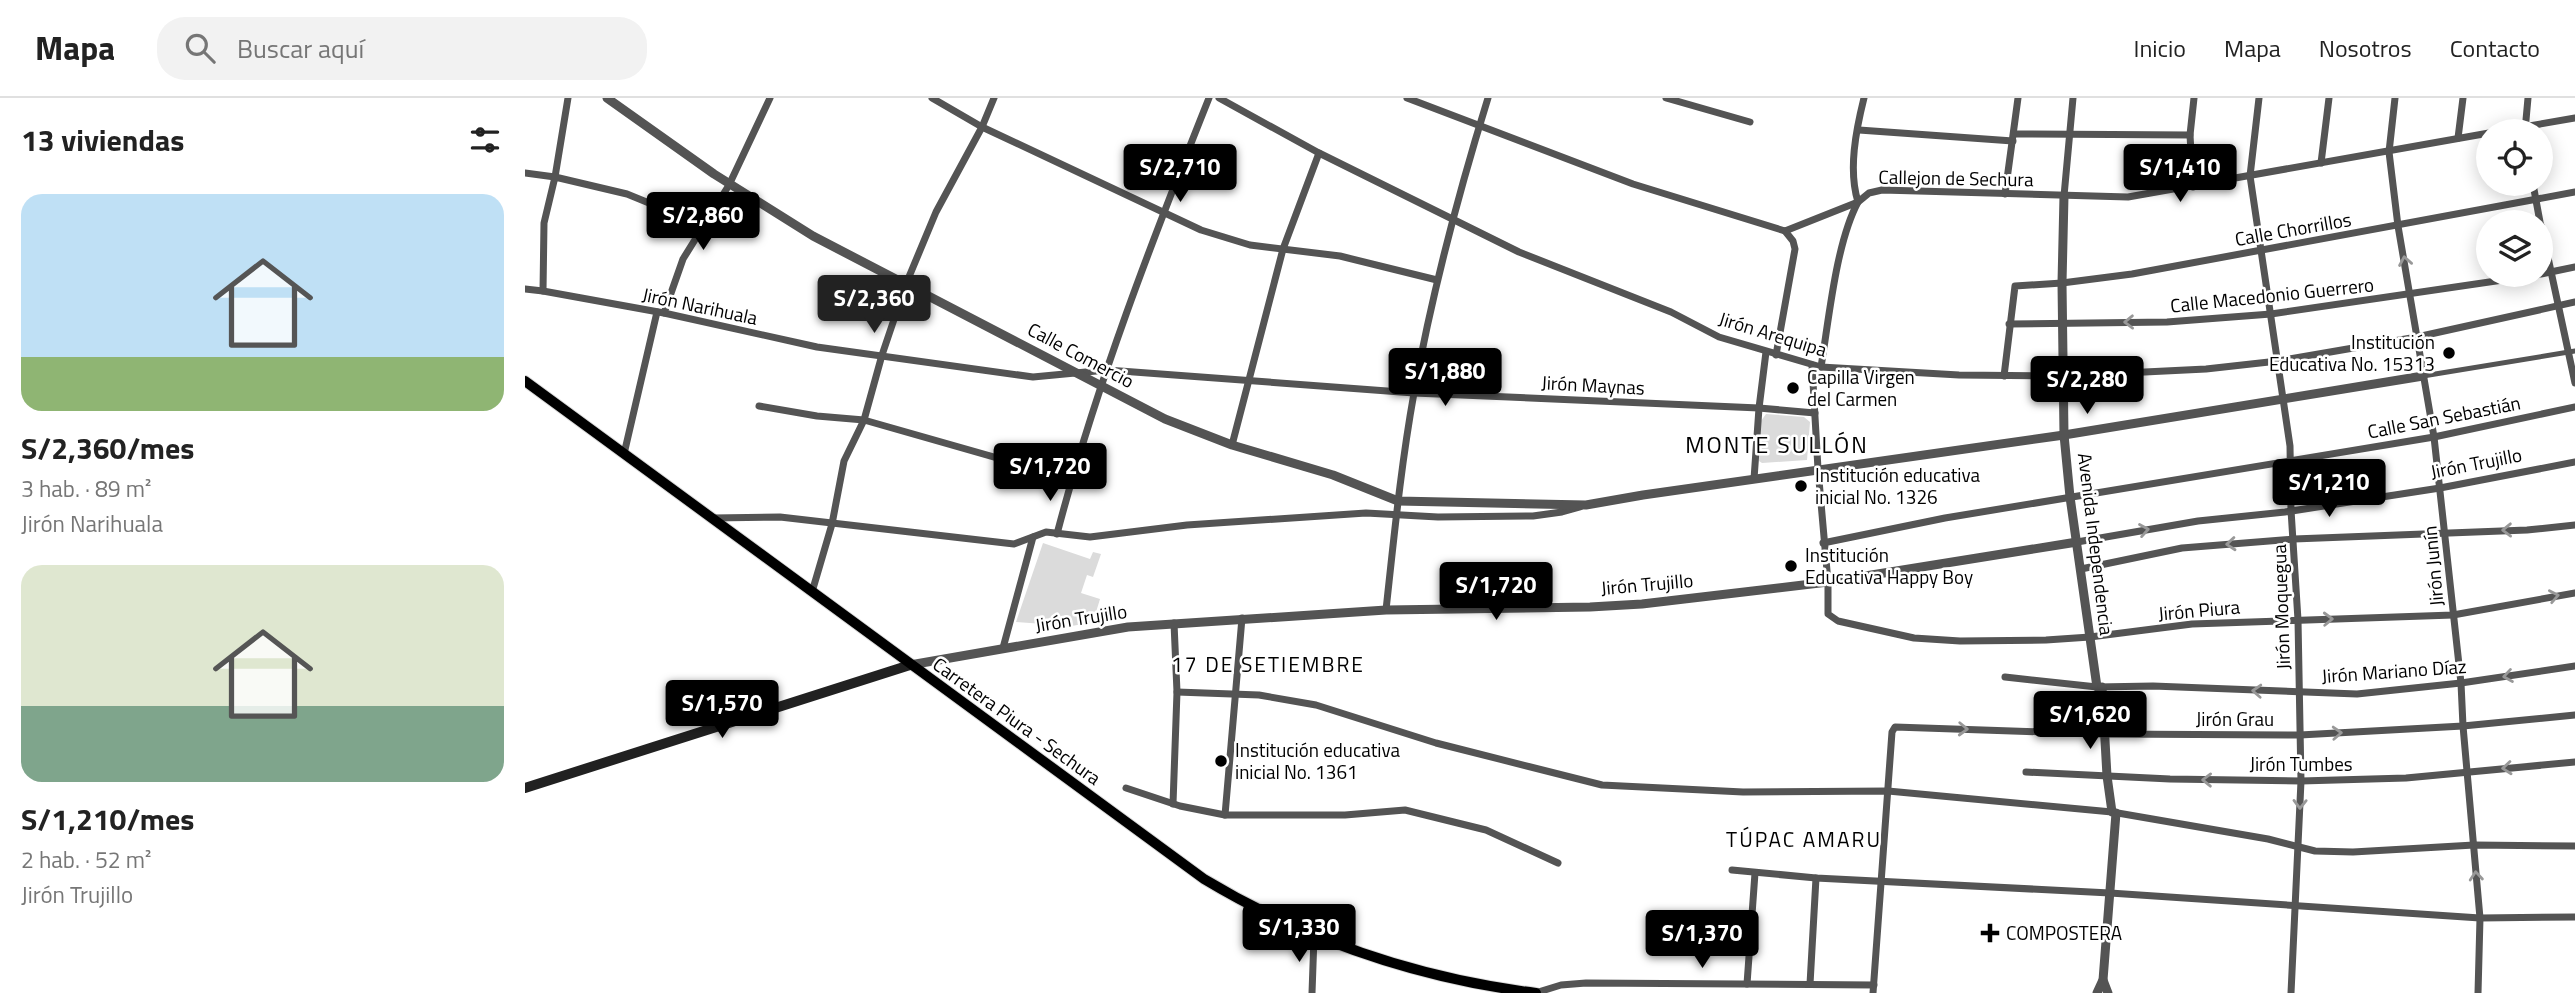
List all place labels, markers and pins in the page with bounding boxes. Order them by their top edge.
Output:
pin: S/2,710 [1115,144,1245,204]
pin: S/1,410 [2115,144,2245,204]
pin: S/2,860 [638,192,768,252]
pin: S/2,360 [809,275,939,335]
place label: Institución Educativa No. 15313 [2269,327,2435,378]
marker: Institución Educativa No. 15313 [2441,345,2457,361]
pin: S/1,880 [1380,348,1510,408]
pin: S/2,280 [2022,356,2152,416]
place label: Capilla Virgen del Carmen [1807,362,1915,413]
marker: Capilla Virgen del Carmen [1785,380,1801,396]
pin: S/1,720 [985,444,1115,503]
place label: Institución educativa inicial No. 1326 [1815,460,1981,511]
pin: S/1,210 [2264,460,2394,519]
marker: Institución educativa inicial No. 1326 [1793,478,1809,494]
place label: Institución Educativa Happy Boy [1805,540,1973,591]
marker: Institución Educativa Happy Boy [1783,558,1799,574]
pin: S/1,720 [1431,562,1561,622]
pin: S/1,570 [657,680,787,740]
pin: S/1,620 [2025,692,2155,751]
place label: Institución educativa inicial No. 1361 [1235,735,1401,786]
marker: Institución educativa inicial No. 1361 [1213,753,1229,769]
pin: S/1,330 [1234,904,1364,964]
pin: S/1,370 [1637,910,1767,970]
place label: COMPOSTERA [2006,918,2122,947]
marker: COMPOSTERA [1980,923,2000,943]

